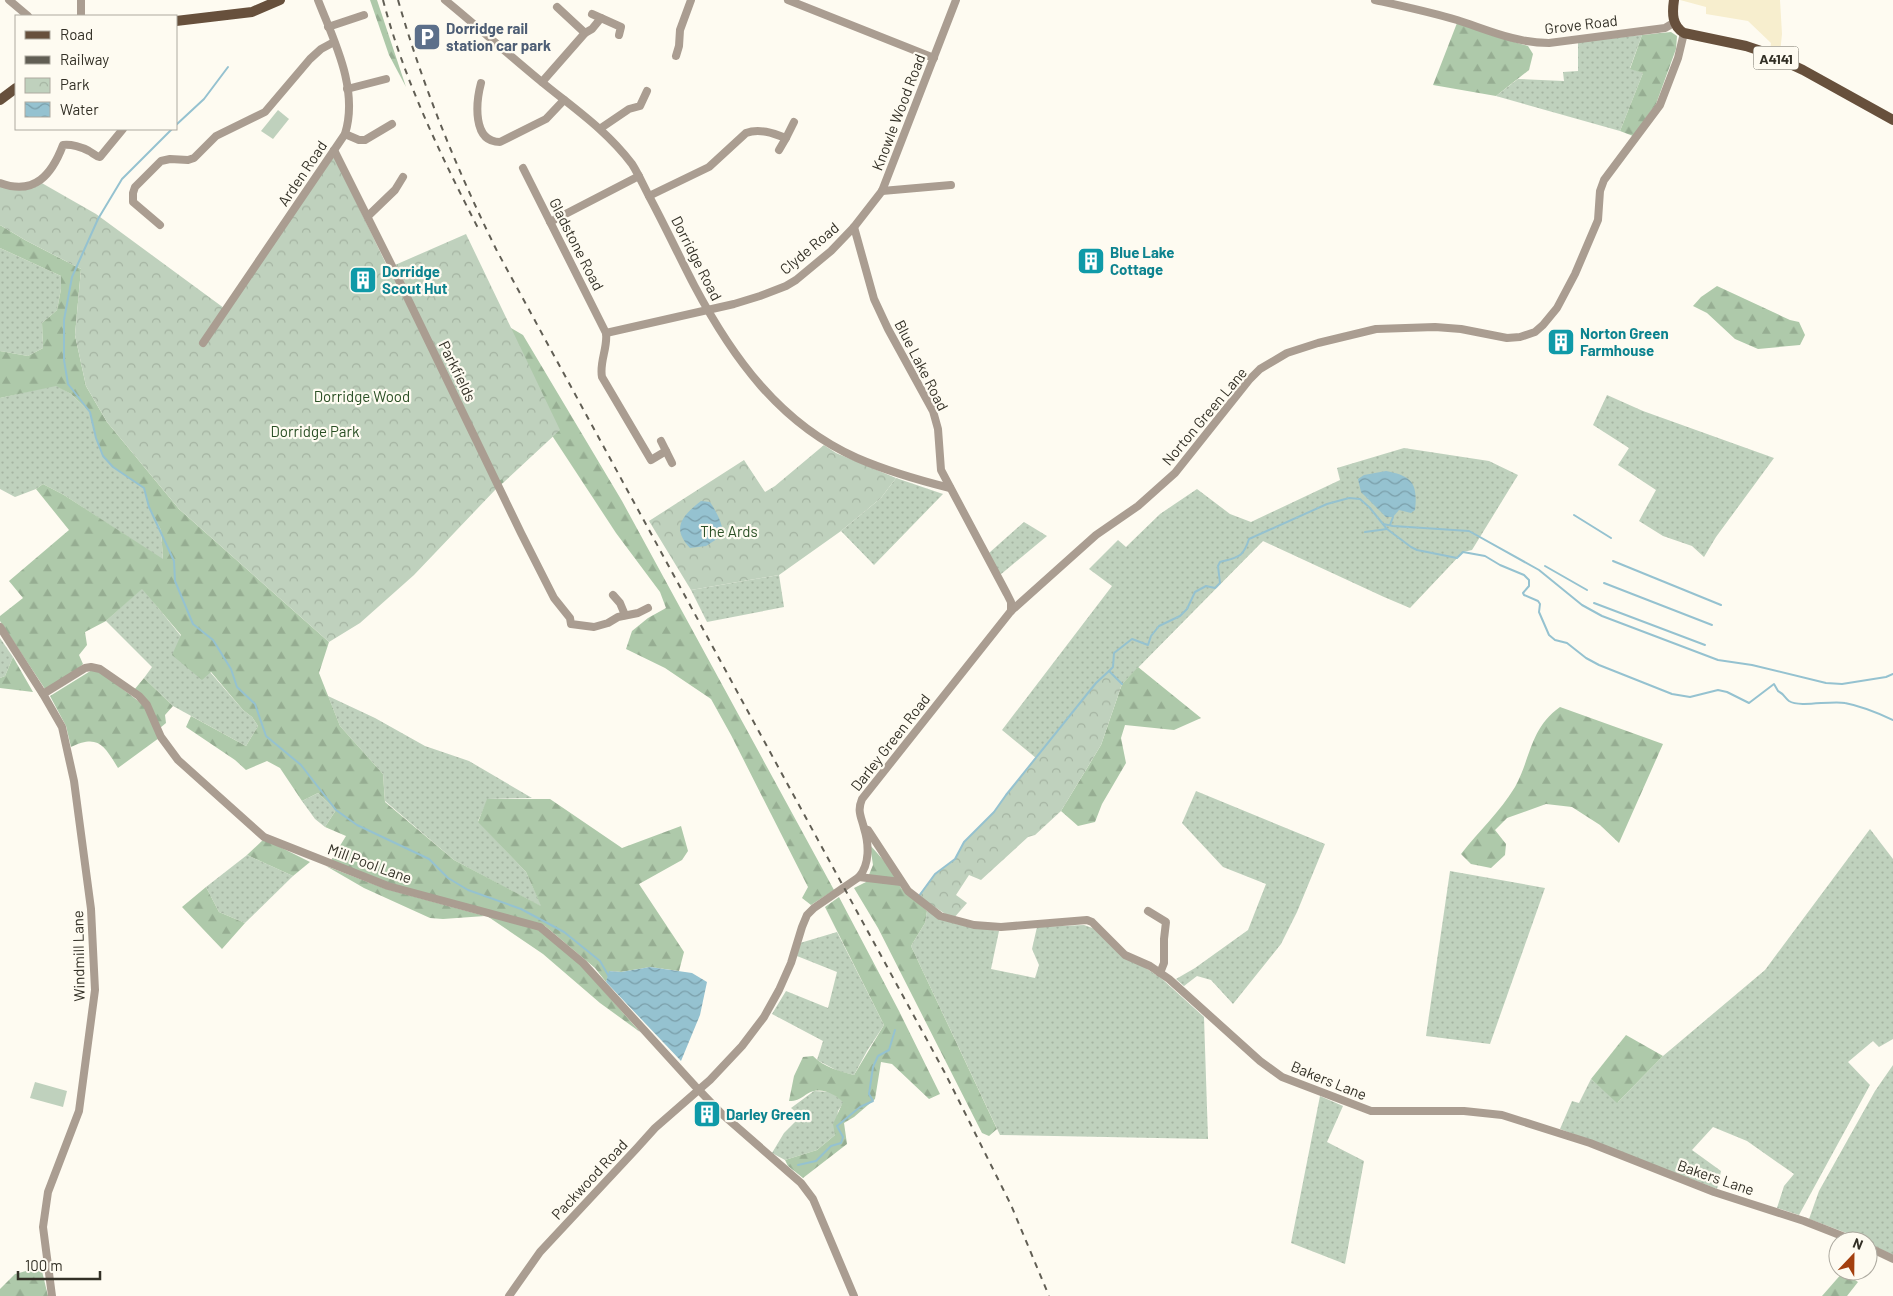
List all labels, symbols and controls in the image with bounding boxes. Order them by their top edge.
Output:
street label: Grove Road [1543,11,1619,37]
legend [15,15,178,130]
place label: Dorridge rail station car park [446,19,551,54]
parking icon: Dorridge rail station car park [412,22,442,52]
text: Road [60,25,93,43]
road number: A4141 [1754,46,1798,70]
text: Railway [60,50,109,68]
street label: Knowle Wood Road [867,51,929,173]
text: Park [60,75,90,93]
text: Water [60,100,99,118]
street label: Arden Road [274,137,330,209]
street label: Gladstone Road [546,195,608,293]
street label: Dorridge Road [668,213,726,303]
street label: Clyde Road [776,218,842,278]
place label: Blue Lake Cottage [1110,243,1174,278]
building icon: Blue Lake Cottage [1076,246,1106,276]
place label: Dorridge Scout Hut [382,262,448,297]
building icon: Dorridge Scout Hut [348,265,378,295]
street label: Blue Lake Road [891,317,953,413]
place label: Norton Green Farmhouse [1580,324,1669,359]
building icon: Norton Green Farmhouse [1546,327,1576,357]
street label: Parkfields [436,338,480,404]
street label: Norton Green Lane [1158,363,1250,469]
park label: Dorridge Wood [314,387,410,405]
park label: Dorridge Park [271,422,360,440]
park label: The Ards [700,522,758,540]
street label: Darley Green Road [846,690,934,794]
street label: Mill Pool Lane [326,839,414,887]
street label: Windmill Lane [68,910,88,1002]
street label: Bakers Lane [1289,1057,1369,1103]
building icon: Darley Green [692,1099,722,1129]
place label: Darley Green [726,1105,810,1123]
street label: Packwood Road [547,1135,631,1223]
street label: Bakers Lane [1675,1155,1757,1199]
north arrow [1828,1231,1878,1281]
text: N [1851,1234,1866,1253]
scale bar [18,1248,100,1280]
text: 100 m [25,1256,63,1274]

